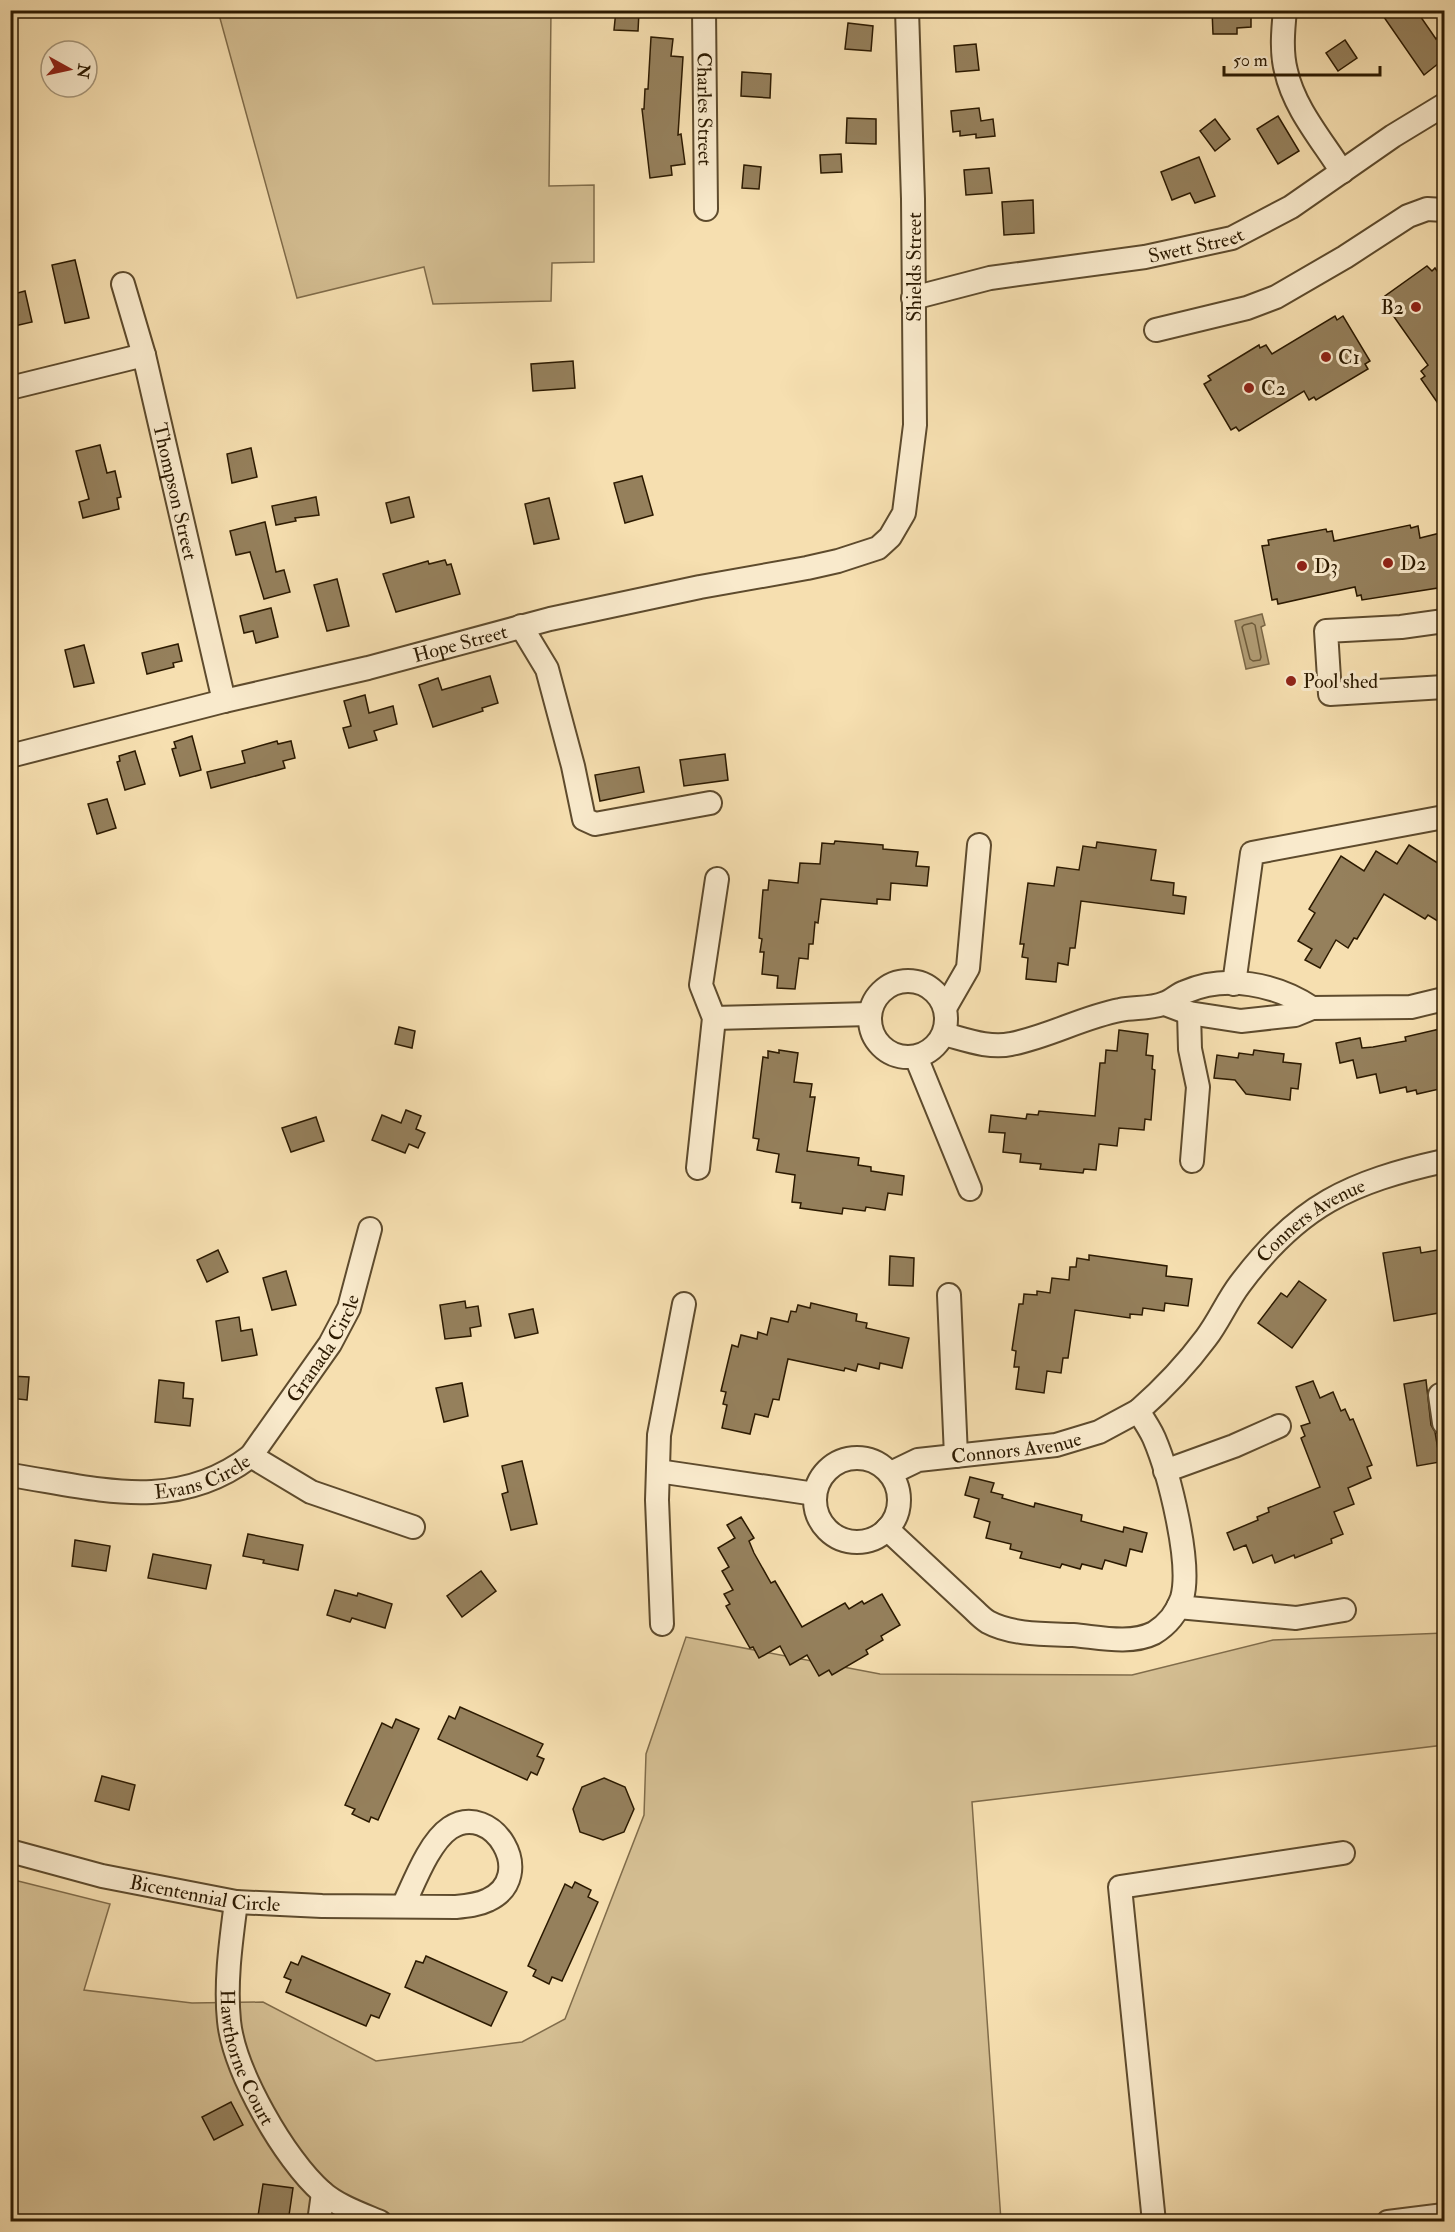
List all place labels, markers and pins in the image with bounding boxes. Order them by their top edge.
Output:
place label: B2 [1381,295,1404,320]
marker: B2 [1409,300,1423,314]
place label: C1 [1338,345,1360,370]
marker: C1 [1319,350,1333,364]
place label: C2 [1261,376,1286,401]
marker: C2 [1242,381,1256,395]
place label: D2 [1400,551,1426,576]
place label: D3 [1314,554,1338,579]
marker: D2 [1381,556,1395,570]
marker: D3 [1295,559,1309,573]
place label: Pool shed [1303,669,1378,694]
marker: Pool shed [1284,674,1298,688]

